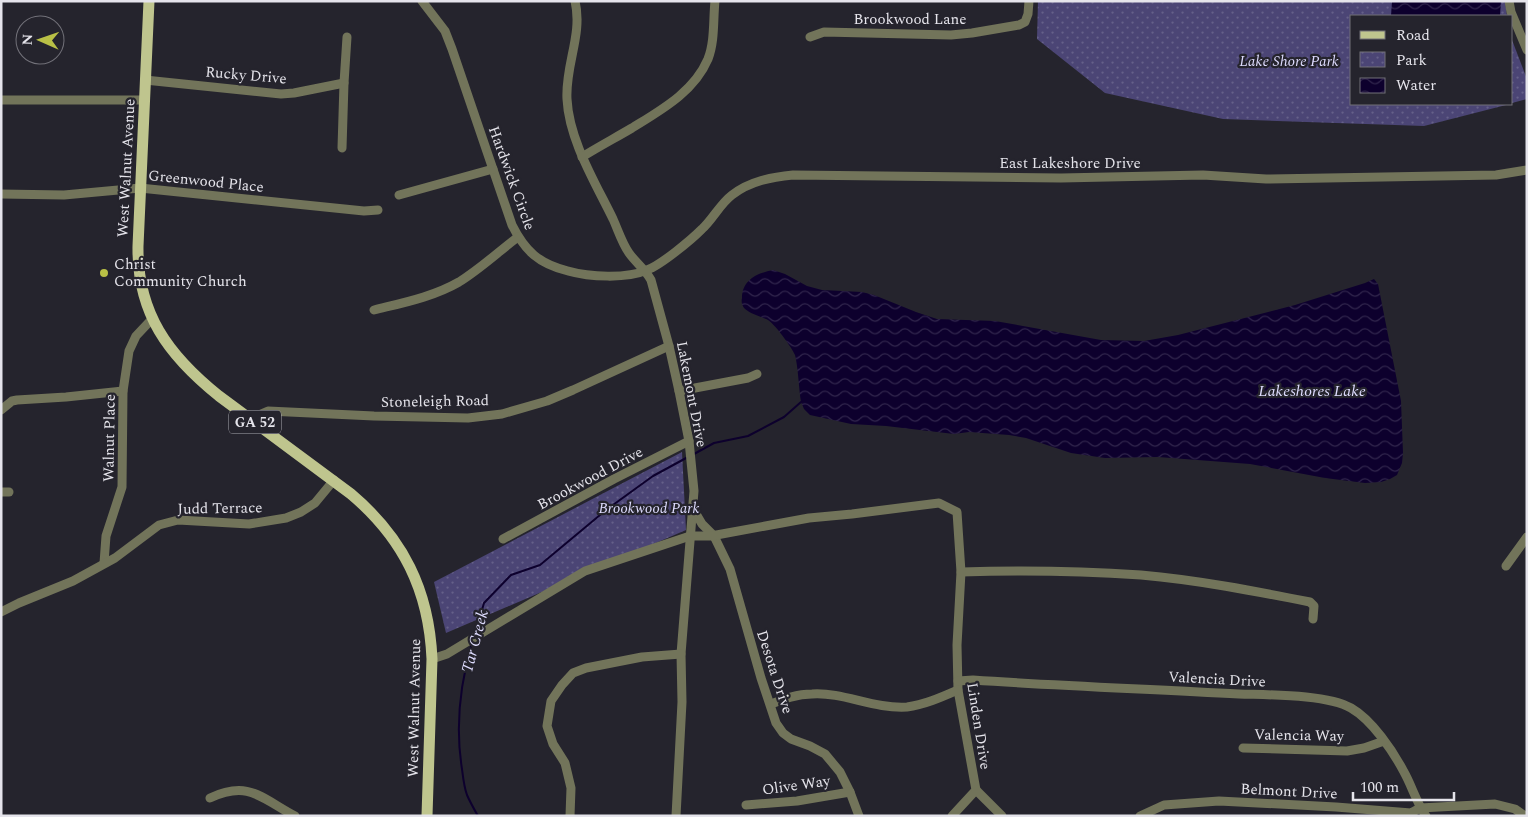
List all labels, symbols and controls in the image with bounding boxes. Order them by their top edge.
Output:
street label: Brookwood Lane [853,8,967,31]
north arrow [15,15,65,65]
legend [1350,15,1513,105]
text: Road [1396,24,1430,47]
text: N [17,33,38,46]
text: Park [1396,49,1427,72]
park label: Lake Shore Park [1239,50,1339,73]
street label: Rucky Drive [204,60,288,91]
text: Water [1396,74,1436,97]
street label: West Walnut Avenue [111,98,142,238]
street label: Hardwick Circle [482,123,541,234]
street label: East Lakeshore Drive [999,152,1141,175]
street label: Greenwood Place [147,164,265,199]
place label: Christ Community Church [114,253,247,293]
marker: Christ Community Church [98,267,110,279]
street label: Lakemont Drive [670,339,713,449]
water label: Lakeshores Lake [1258,379,1366,403]
street label: Stoneleigh Road [381,389,489,414]
street label: Walnut Place [97,394,122,482]
road number: GA 52 [229,411,281,434]
street label: Brookwood Drive [533,441,647,516]
street label: Judd Terrace [177,496,263,521]
park label: Brookwood Park [598,497,700,520]
water label: Tar Creek [455,607,495,675]
street label: Desota Drive [750,627,799,717]
street label: West Walnut Avenue [402,638,427,778]
street label: Valencia Drive [1168,665,1266,694]
street label: Linden Drive [960,681,997,771]
street label: Valencia Way [1254,723,1345,748]
street label: Olive Way [761,769,832,802]
scale bar [1353,770,1454,802]
text: 100 m [1360,776,1399,799]
street label: Belmont Drive [1240,777,1338,806]

